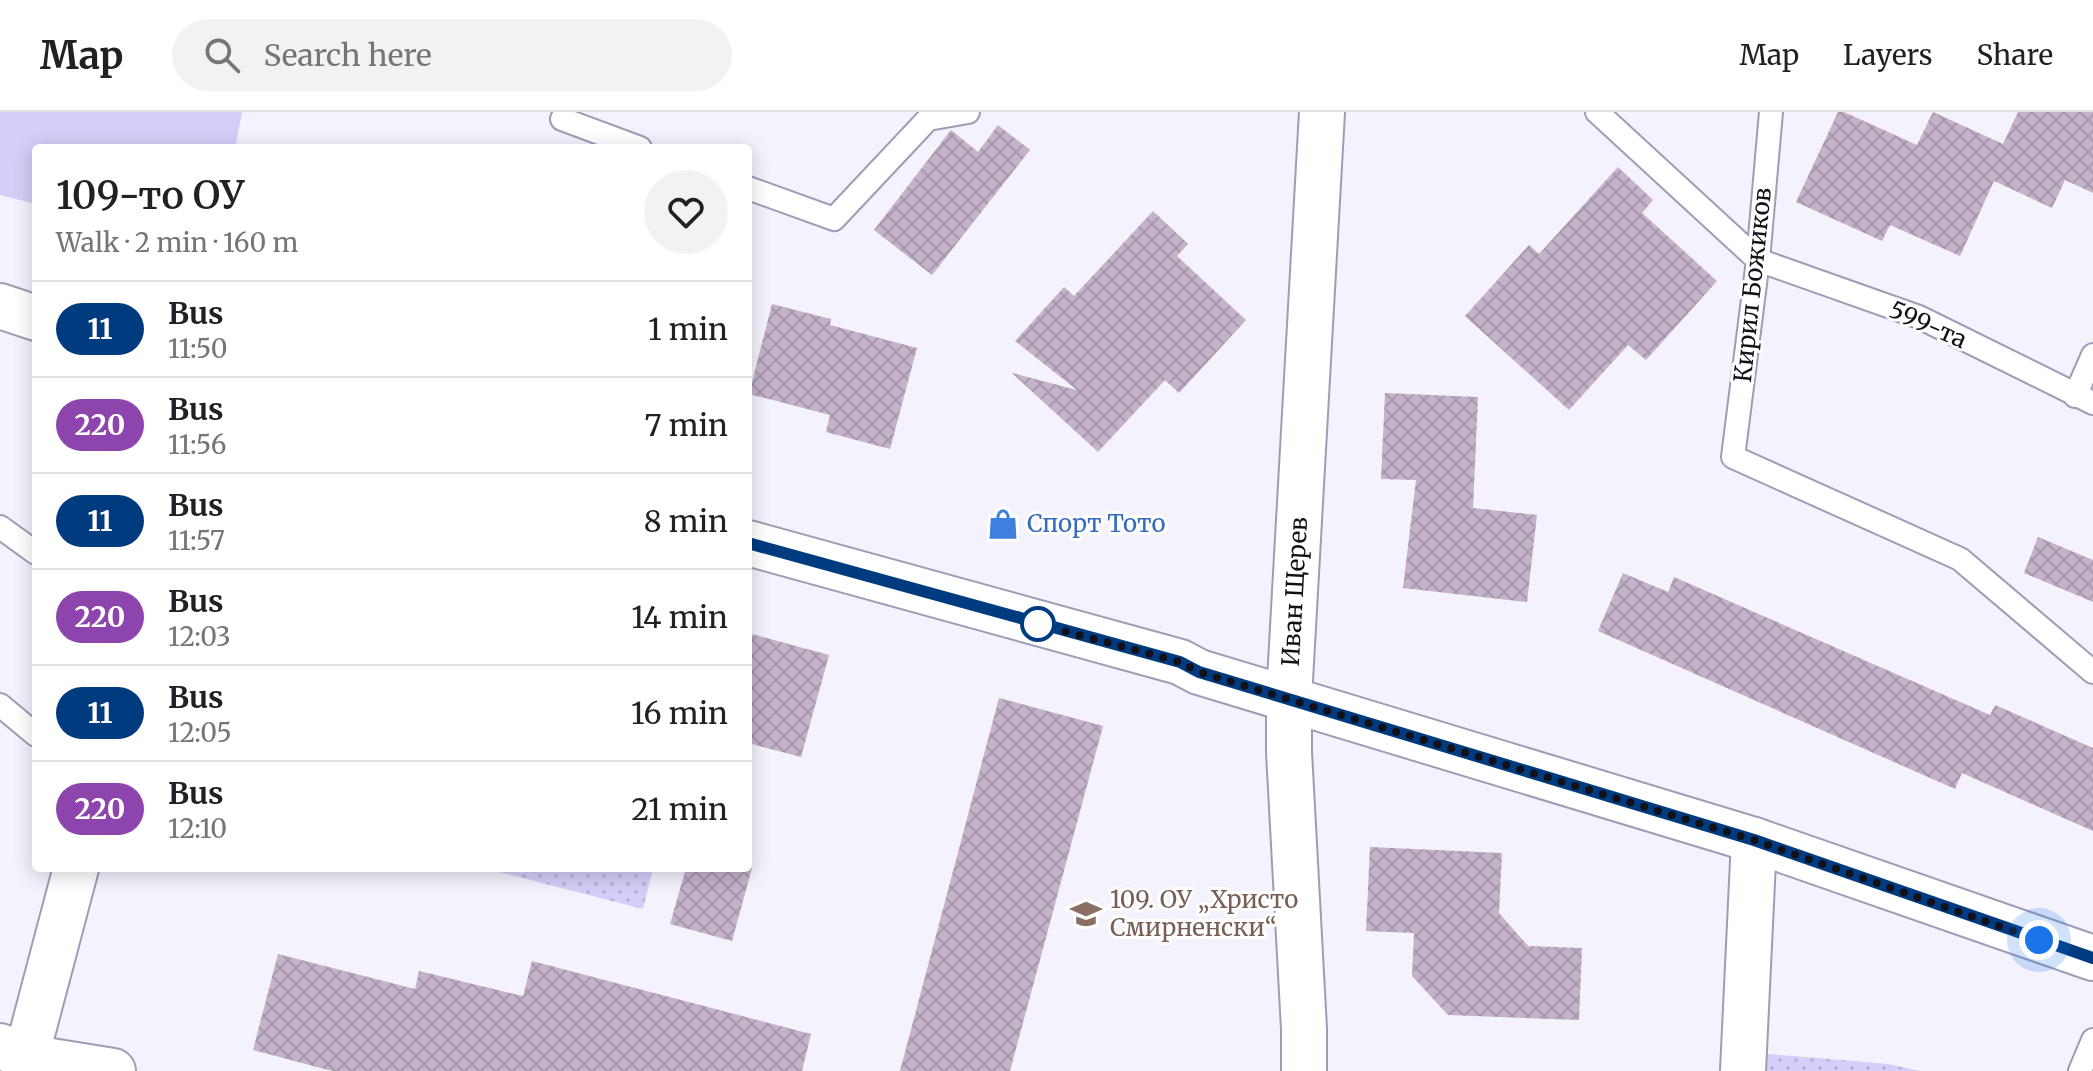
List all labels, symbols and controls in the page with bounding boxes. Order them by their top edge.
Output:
search box [172,19,732,91]
text: Map [40,32,124,79]
icon: search [200,33,244,77]
text: Search here [264,36,432,74]
text: Map [1739,37,1799,73]
text: Layers [1843,37,1932,73]
text: Share [1976,37,2053,73]
button: heart [644,170,728,254]
text: 109-то ОУ [56,172,244,219]
street label: Кирил Божиков [1727,186,1778,384]
text: Walk · 2 min · 160 m [56,226,298,259]
text: Bus [168,294,224,332]
street label: 599-та [1885,294,1972,355]
text: 1 min [648,310,728,348]
text: 11 [87,311,113,347]
text: 11:50 [168,332,227,365]
text: Bus [168,390,224,428]
text: 7 min [644,406,728,444]
text: 220 [75,407,125,443]
text: 11:56 [168,428,226,461]
text: Bus [168,486,224,524]
text: 8 min [644,502,728,540]
text: 11 [87,503,113,539]
shop icon: Спорт Тото [986,507,1020,541]
place label: Спорт Тото [1027,508,1166,539]
street label: Иван Щерев [1275,516,1314,667]
text: 11:57 [168,524,225,557]
text: Bus [168,582,224,620]
text: 14 min [631,598,728,636]
text: 220 [75,599,125,635]
unlabelled marker [1021,607,1055,641]
text: 12:03 [168,620,231,653]
text: Bus [168,678,224,716]
text: 16 min [631,694,728,732]
text: 11 [87,695,113,731]
text: 12:05 [168,716,232,749]
text: Bus [168,774,224,812]
text: 21 min [631,790,728,828]
text: 220 [75,791,125,827]
text: 12:10 [168,812,227,845]
place label: 109. ОУ „Христо Смирненски“ [1110,884,1298,943]
school or university icon: 109. ОУ „Христо Смирненски“ [1069,897,1103,931]
your location [2019,920,2059,960]

